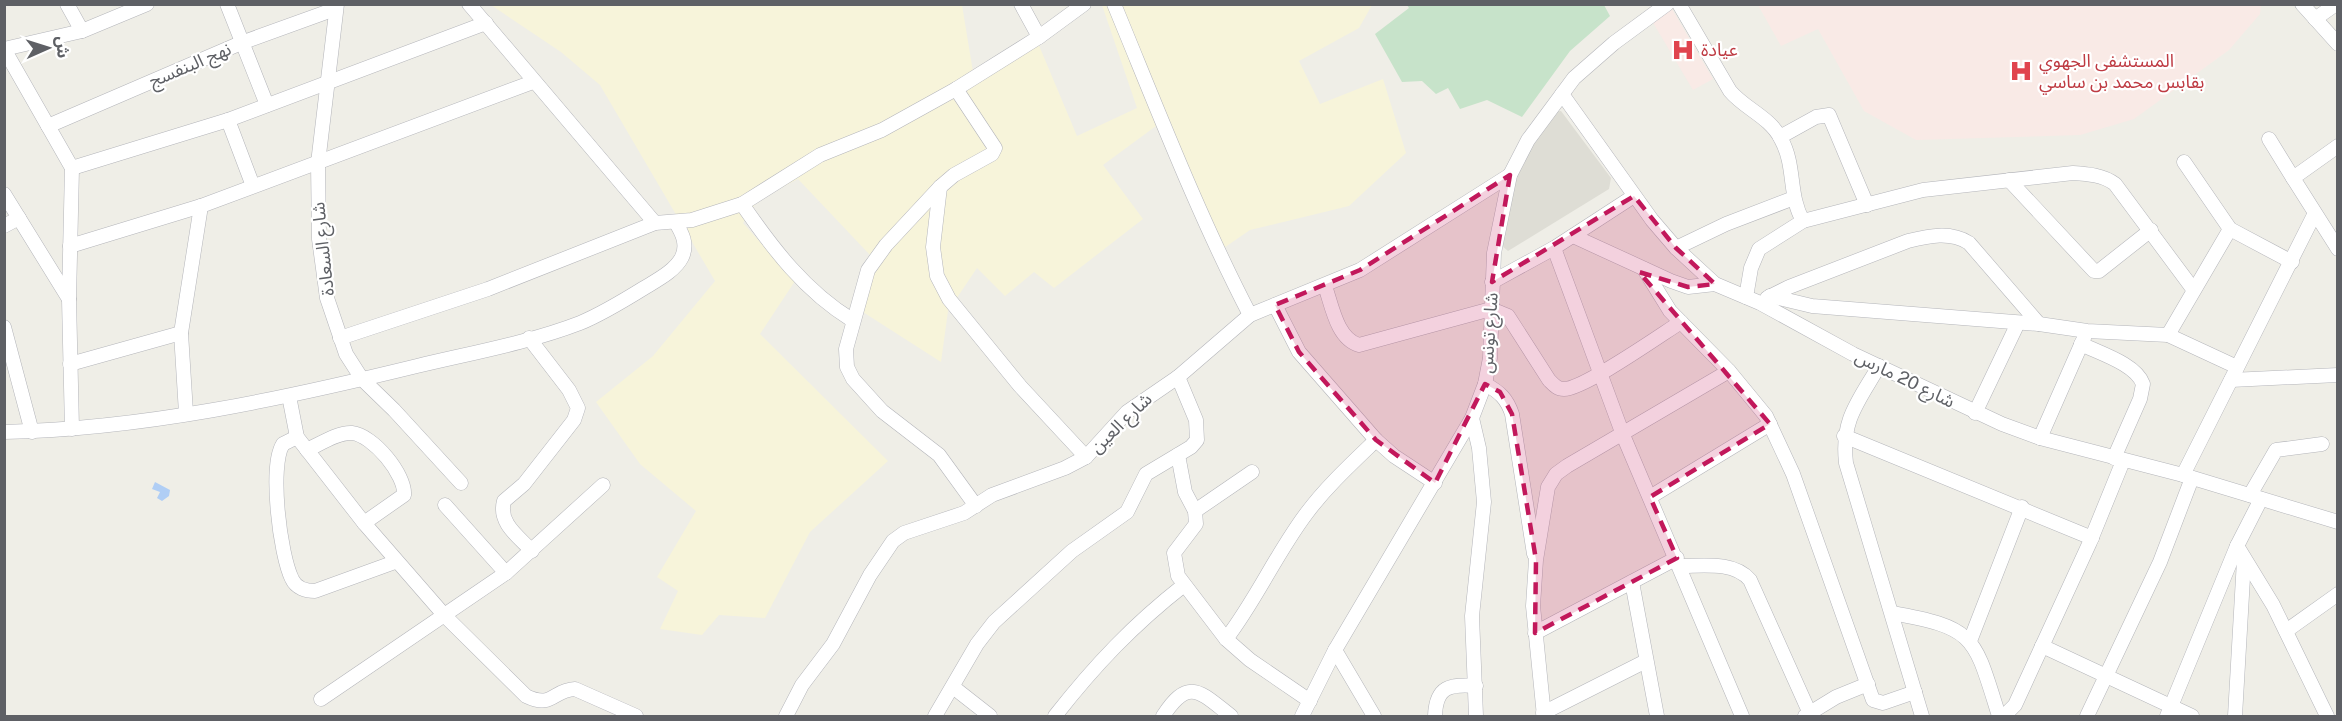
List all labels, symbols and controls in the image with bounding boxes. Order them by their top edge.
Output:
north arrow [18,18,78,78]
text: ش [52,36,73,59]
hospital icon: عيادة [1670,37,1696,63]
street label: نهج البنفسج [146,38,235,94]
place label: عيادة [1701,39,1738,60]
place label: المستشفى الجهوي بقابس محمد بن ساسي [2039,50,2204,95]
hospital icon: المستشفى الجهوي بقابس محمد بن ساسي [2008,58,2034,84]
street label: شارع السعادة [307,201,342,297]
street label: شارع تونس [1475,292,1506,374]
street label: شارع 20 مارس [1850,345,1958,415]
street label: شارع العين [1085,388,1159,460]

